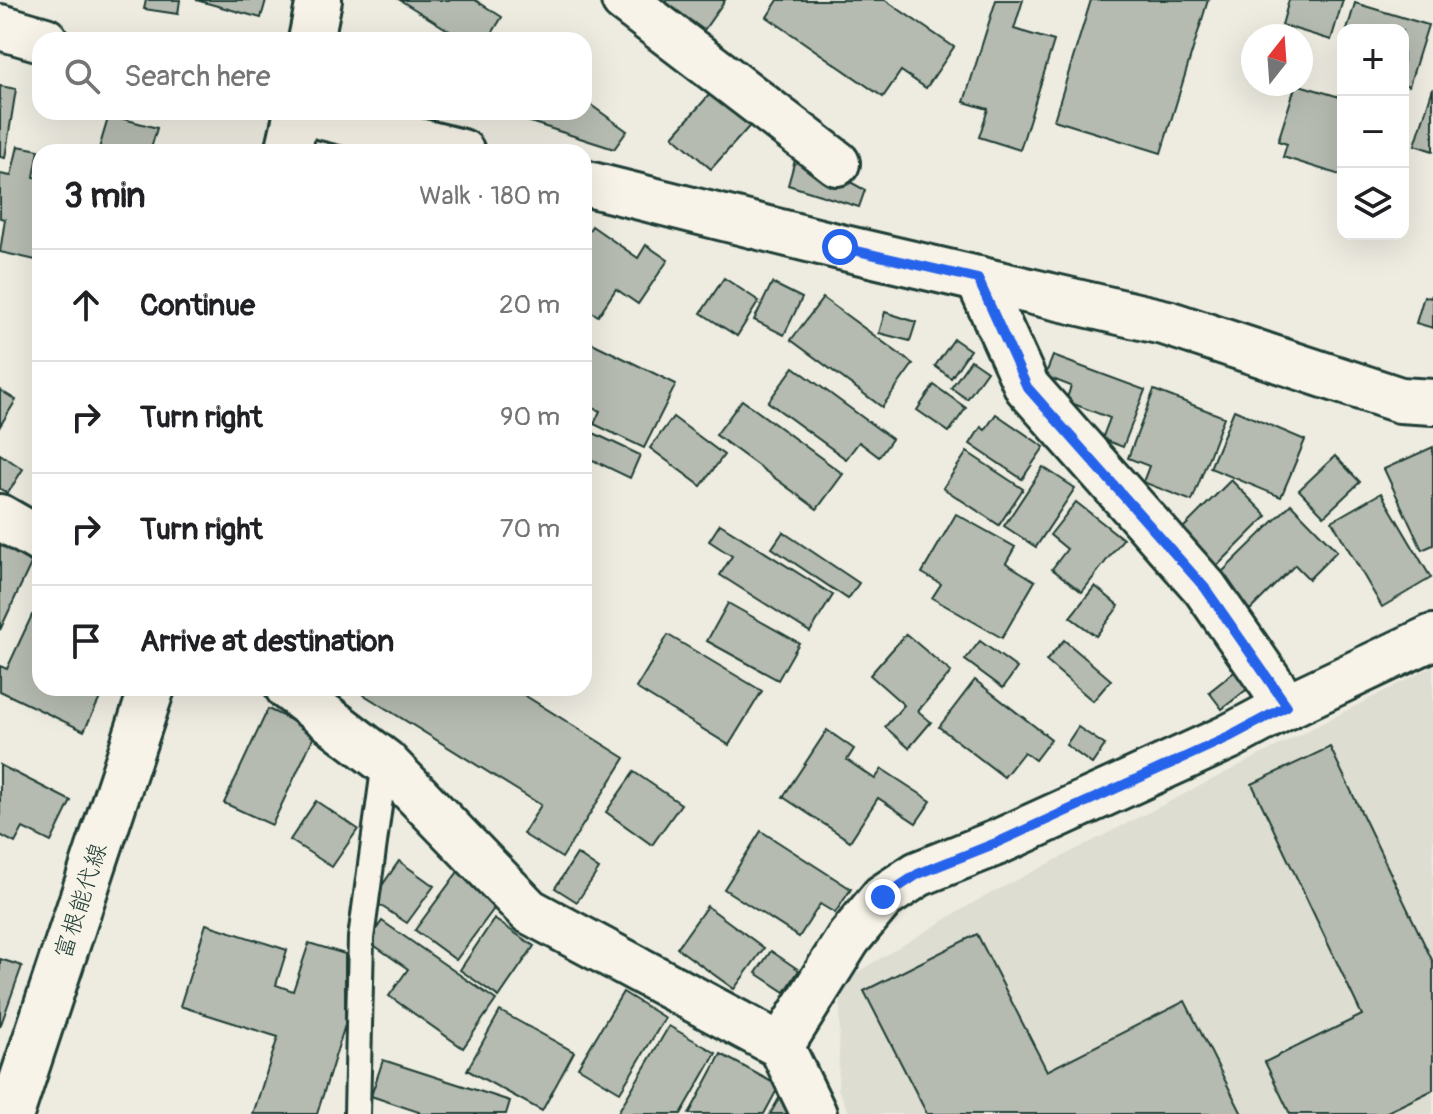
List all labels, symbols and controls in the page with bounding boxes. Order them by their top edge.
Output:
north arrow [1241,24,1313,96]
map controls [1337,24,1409,240]
button: + [1337,24,1409,96]
search box [32,32,592,120]
icon: search [60,54,104,98]
text: Search here [124,58,271,95]
button: − [1337,96,1409,168]
button: layers [1337,168,1409,240]
text: 3 min [64,175,146,218]
text: Walk · 180 m [419,180,560,212]
route start [822,229,858,265]
icon: ahead [64,283,108,327]
text: Continue [140,287,255,324]
text: 20 m [499,289,560,321]
icon: right [64,395,108,439]
text: Turn right [140,399,263,436]
text: 90 m [500,401,560,433]
icon: right [64,507,108,551]
text: Turn right [140,511,263,548]
text: 70 m [500,513,560,545]
icon: arrive [64,619,108,663]
text: Arrive at destination [140,623,394,660]
street label: 富根能代線 [49,839,113,963]
route end [865,879,901,915]

